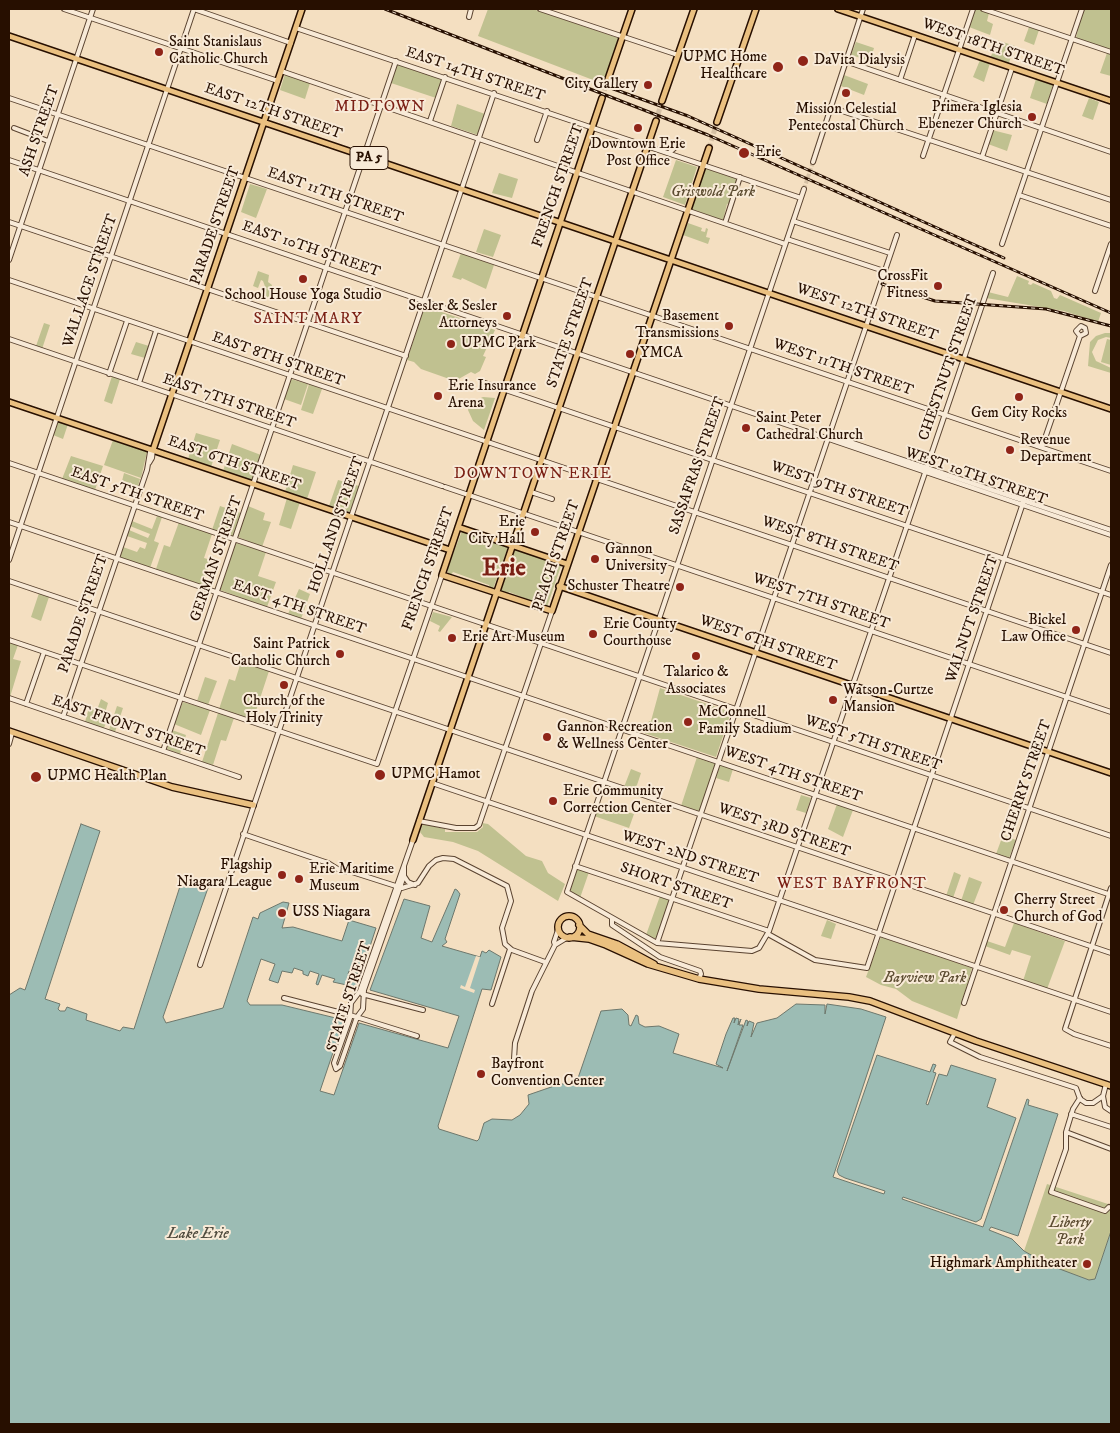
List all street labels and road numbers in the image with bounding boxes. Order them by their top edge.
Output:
street label: WEST 18TH STREET [920,15,1066,81]
street label: EAST 14TH STREET [403,44,547,106]
street label: EAST 12TH STREET [202,80,344,144]
street label: ASH STREET [16,83,64,179]
street label: FRENCH STREET [529,122,589,250]
road number: PA 5 [350,146,388,170]
street label: PARADE STREET [187,164,245,288]
street label: EAST 11TH STREET [265,164,405,228]
street label: WALLACE STREET [60,212,122,350]
street label: EAST 10TH STREET [239,218,383,282]
street label: STATE STREET [544,276,598,390]
street label: WEST 12TH STREET [794,280,940,346]
street label: CHESTNUT STREET [916,293,982,443]
street label: EAST 8TH STREET [209,329,347,391]
street label: WEST 11TH STREET [771,336,915,400]
street label: EAST 7TH STREET [160,371,298,433]
street label: SASSAFRAS STREET [666,395,730,537]
street label: EAST 6TH STREET [165,433,303,495]
street label: WEST 10TH STREET [902,444,1050,510]
street label: HOLLAND STREET [305,455,369,595]
street label: WEST 9TH STREET [768,458,910,522]
street label: EAST 5TH STREET [68,464,206,526]
street label: GERMAN STREET [187,494,247,624]
street label: PEACH STREET [530,498,584,614]
street label: FRENCH STREET [399,505,459,633]
street label: WEST 8TH STREET [759,513,901,577]
street label: PARADE STREET [55,552,113,676]
street label: WALNUT STREET [943,553,1003,685]
street label: WEST 7TH STREET [750,570,892,634]
street label: EAST 4TH STREET [230,577,368,639]
street label: WEST 6TH STREET [697,612,839,676]
street label: EAST FRONT STREET [49,692,207,762]
street label: WEST 5TH STREET [802,712,944,776]
street label: CHERRY STREET [998,718,1056,844]
street label: WEST 4TH STREET [722,743,864,807]
street label: WEST 3RD STREET [716,800,852,862]
street label: WEST 2ND STREET [619,827,761,889]
street label: SHORT STREET [618,859,734,915]
street label: STATE STREET [324,940,376,1054]

